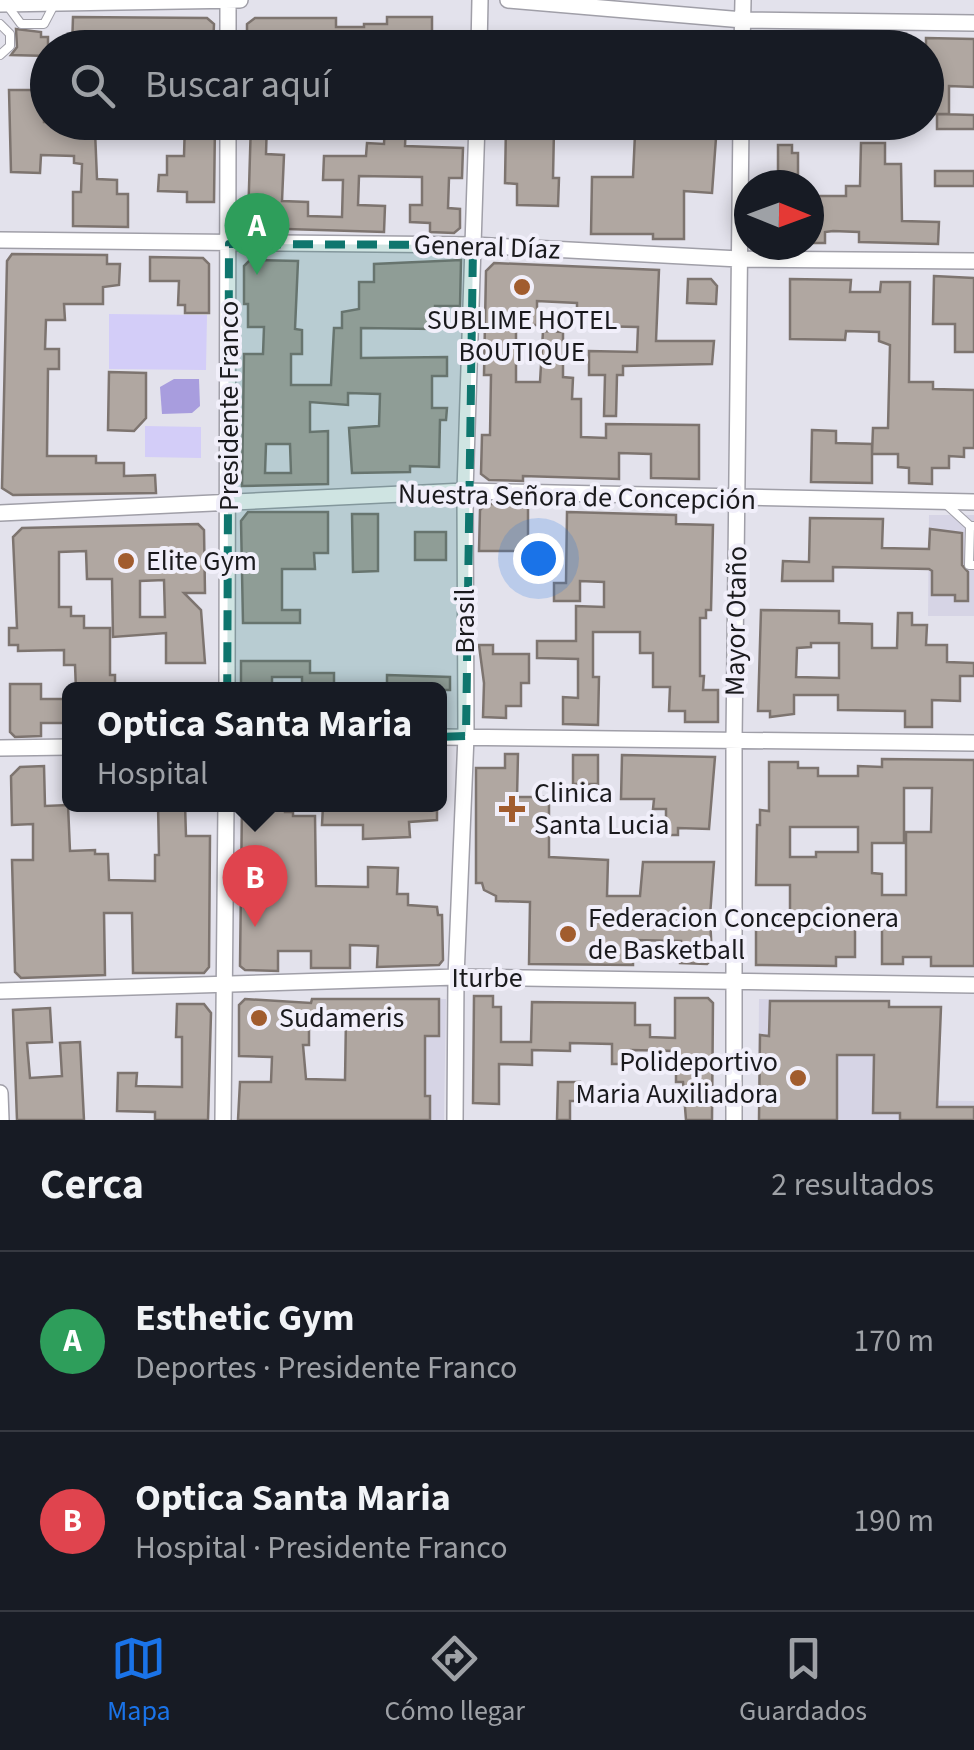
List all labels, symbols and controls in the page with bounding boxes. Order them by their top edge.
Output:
search box [30,30,944,140]
icon: search [65,58,120,113]
text: Buscar aquí [145,58,331,112]
north arrow [734,170,824,260]
pin: A [224,192,290,275]
street label: General Díaz [413,224,561,270]
marker: SUBLIME HOTEL BOUTIQUE [511,276,533,298]
place label: SUBLIME HOTEL BOUTIQUE [427,300,617,372]
street label: Presidente Franco [209,301,249,511]
street label: Nuestra Señora de Concepción [398,474,756,520]
your location [513,533,564,584]
place label: Elite Gym [146,541,257,581]
street label: Mayor Otaño [715,546,757,696]
marker: Elite Gym [115,550,137,572]
street label: Brasil [445,588,485,654]
popup [62,682,447,812]
text: Optica Santa Maria [97,697,412,751]
text: Hospital [97,751,208,797]
place label: Clinica Santa Lucia [534,773,669,845]
marker: Clinica Santa Lucia [499,796,525,822]
pin: B [222,844,288,927]
place label: Federacion Concepcionera de Basketball [588,898,899,970]
marker: Federacion Concepcionera de Basketball [557,923,579,945]
street label: Iturbe [451,958,523,998]
place label: Sudameris [279,998,404,1038]
marker: Sudameris [248,1007,270,1029]
place label: Polideportivo Maria Auxiliadora [576,1042,778,1114]
marker: Polideportivo Maria Auxiliadora [787,1067,809,1089]
text: Cerca [40,1155,144,1215]
text: 2 resultados [771,1162,934,1208]
text: Esthetic Gym [135,1291,355,1345]
text: A [63,1318,82,1364]
text: 170 m [853,1318,934,1364]
text: Deportes · Presidente Franco [135,1345,517,1391]
text: Optica Santa Maria [135,1471,451,1525]
text: B [63,1498,82,1544]
text: 190 m [853,1498,934,1544]
text: Hospital · Presidente Franco [135,1525,508,1571]
tab: Mapa [107,1631,171,1731]
tab: Cómo llegar [385,1631,525,1731]
tab: Guardados [739,1631,867,1731]

